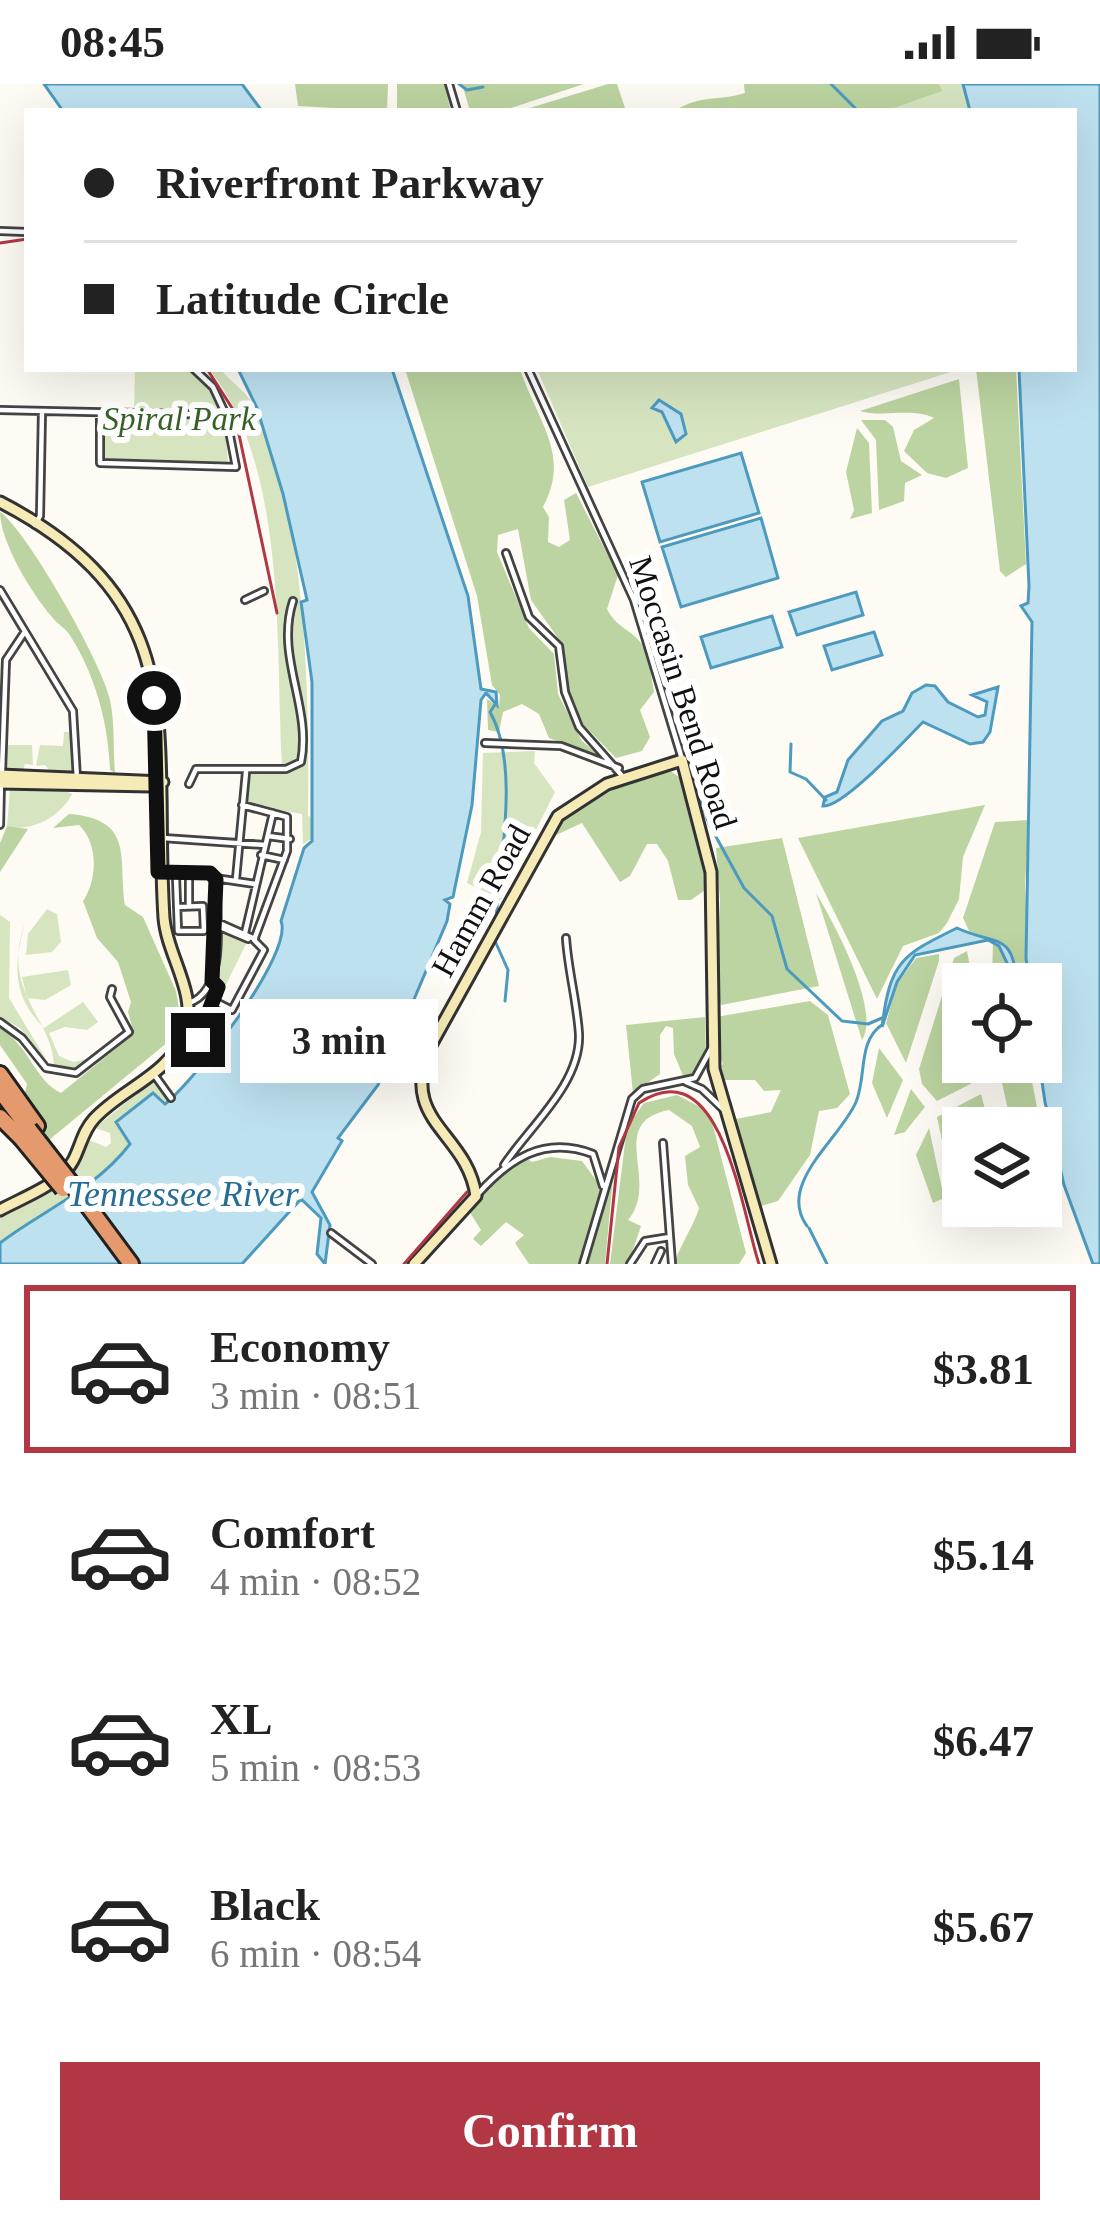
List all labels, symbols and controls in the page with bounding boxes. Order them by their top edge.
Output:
text: 08:45 [60,17,165,67]
text: Riverfront Parkway [156,158,544,208]
text: Latitude Circle [156,274,449,324]
park label: Spiral Park [102,401,257,437]
street label: Moccasin Bend Road [622,552,744,833]
route start [127,671,181,725]
street label: Hamm Road [424,818,538,983]
map controls [942,963,1062,1227]
button: locate [942,963,1062,1083]
callout: 3 min [240,998,438,1082]
route end [171,1013,225,1067]
text: 3 min [292,1019,386,1062]
button: layers [942,1107,1062,1227]
water label: Tennessee River [67,1174,300,1214]
icon: car [66,1315,174,1423]
text: Economy [210,1322,390,1372]
text: $3.81 [933,1344,1034,1394]
text: 3 min · 08:51 [210,1374,421,1417]
icon: car [66,1501,174,1609]
text: Comfort [210,1508,375,1558]
text: $5.14 [933,1530,1034,1580]
text: 4 min · 08:52 [210,1560,421,1603]
icon: car [66,1687,174,1795]
text: XL [210,1694,273,1744]
text: $6.47 [933,1716,1034,1766]
text: 5 min · 08:53 [210,1746,421,1789]
icon: car [66,1873,174,1981]
text: Black [210,1880,320,1930]
text: $5.67 [933,1902,1034,1952]
text: 6 min · 08:54 [210,1932,421,1975]
button: Confirm [60,2062,1040,2200]

